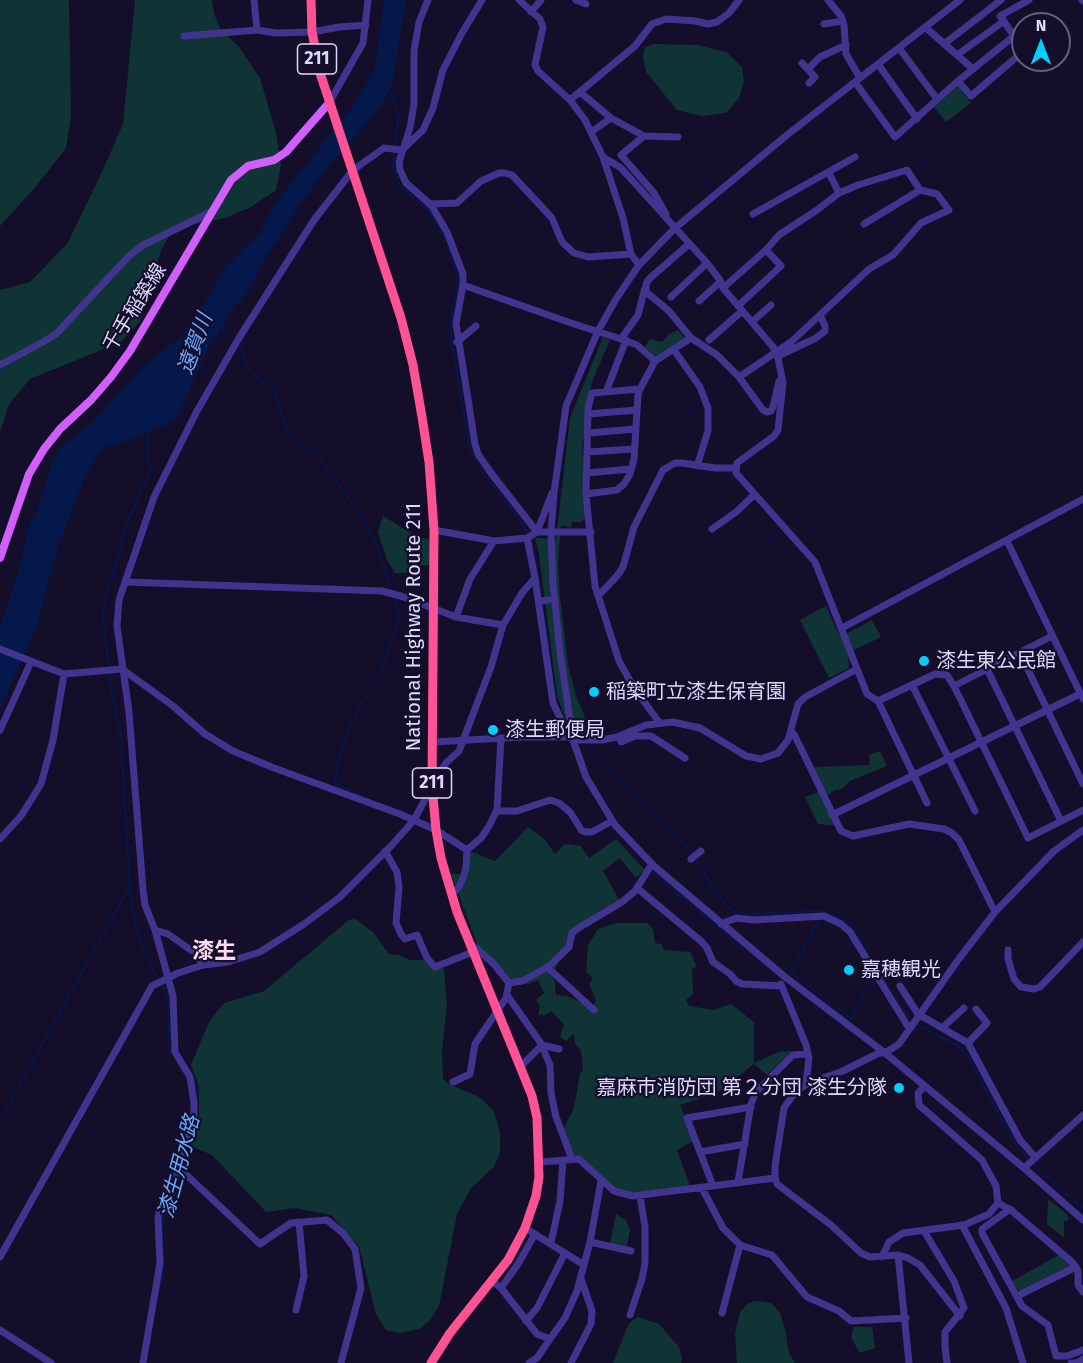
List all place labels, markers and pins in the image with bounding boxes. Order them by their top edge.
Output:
place label: 漆生東公民館 [936,649,1056,673]
marker: 漆生東公民館 [917,654,931,668]
place label: 稲築町立漆生保育園 [606,680,786,704]
marker: 稲築町立漆生保育園 [587,685,601,699]
place label: 漆生郵便局 [505,718,605,742]
marker: 漆生郵便局 [486,723,500,737]
place label: 嘉穂観光 [861,958,941,982]
marker: 嘉穂観光 [842,963,856,977]
place label: 嘉麻市消防団 第２分団 漆生分隊 [596,1076,887,1100]
marker: 嘉麻市消防団 第２分団 漆生分隊 [892,1081,906,1095]

